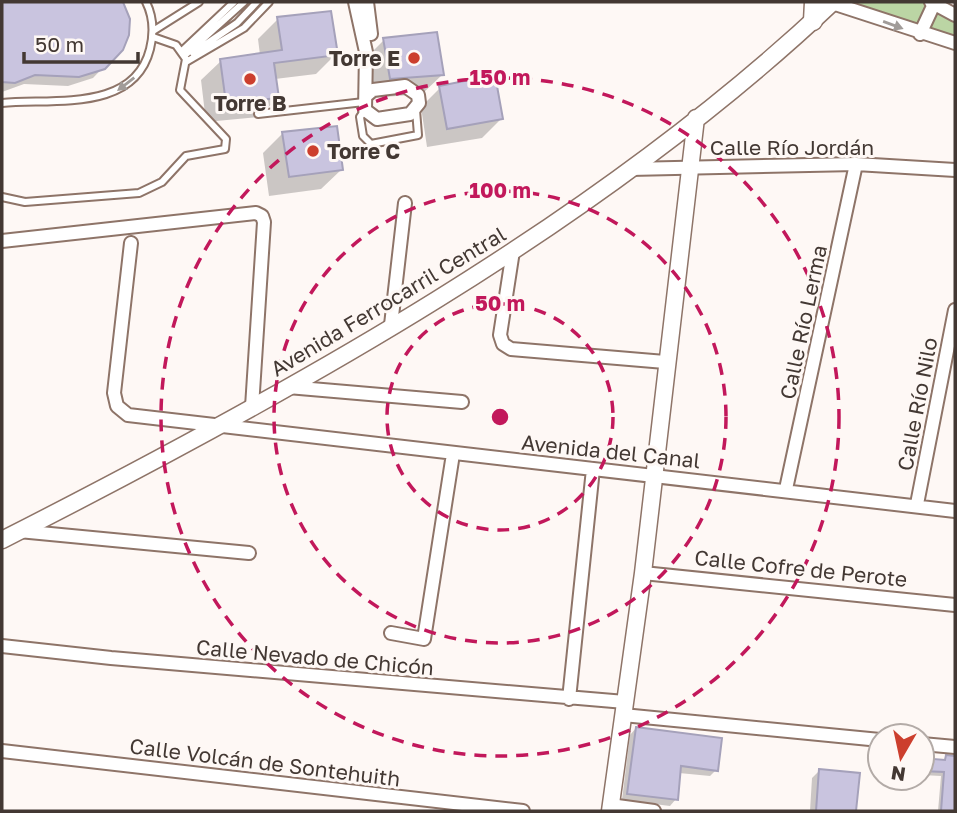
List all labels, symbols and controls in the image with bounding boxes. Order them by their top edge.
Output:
one-way arrow [883,19,904,30]
scale bar [24,21,138,65]
text: 50 m [35,31,84,57]
place label: Torre E [329,45,400,71]
marker: Torre E [406,50,422,66]
text: 150 m [470,64,530,90]
marker: Torre B [242,71,258,87]
one-way arrow [118,76,136,91]
place label: Torre B [213,90,287,116]
street label: Calle Río Jordán [710,134,874,160]
place label: Torre C [327,138,400,164]
marker: Torre C [305,143,321,159]
text: 100 m [469,177,531,203]
street label: Avenida Ferrocarril Central [266,220,510,382]
street label: Calle Río Lerma [774,242,832,402]
text: 50 m [475,290,525,316]
street label: Calle Río Nilo [891,335,943,473]
centre of rings [488,405,512,429]
street label: Avenida del Canal [520,429,702,473]
street label: Calle Cofre de Perote [693,544,909,592]
street label: Calle Nevado de Chicón [195,634,435,680]
north arrow [866,722,936,792]
street label: Calle Volcán de Sontehuith [128,732,402,792]
text: N [889,762,907,787]

